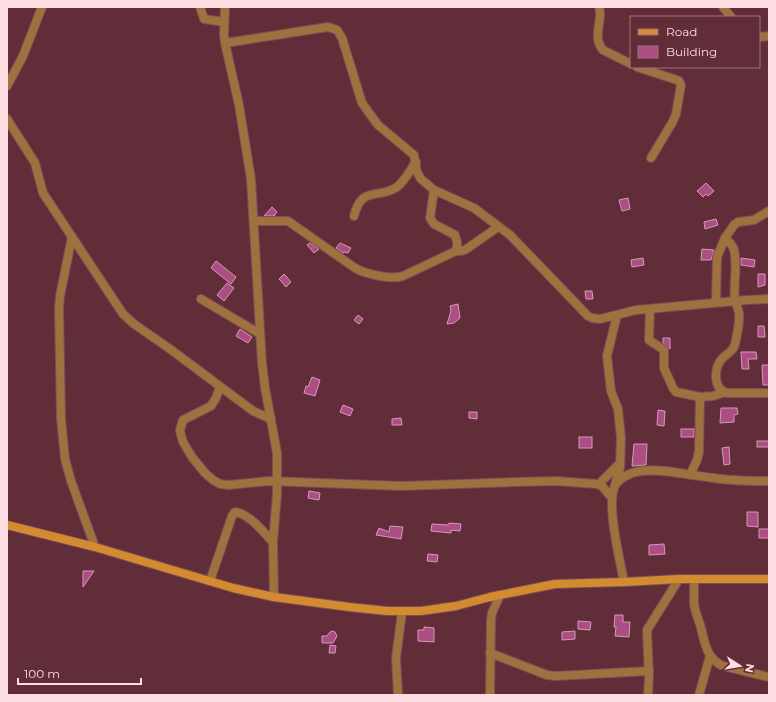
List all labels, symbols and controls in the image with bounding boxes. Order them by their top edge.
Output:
legend [630,16,760,68]
text: Road [666,24,697,39]
text: Building [666,44,717,59]
north arrow [720,646,760,686]
scale bar [18,660,141,686]
text: N [742,662,758,674]
text: 100 m [24,666,60,681]

